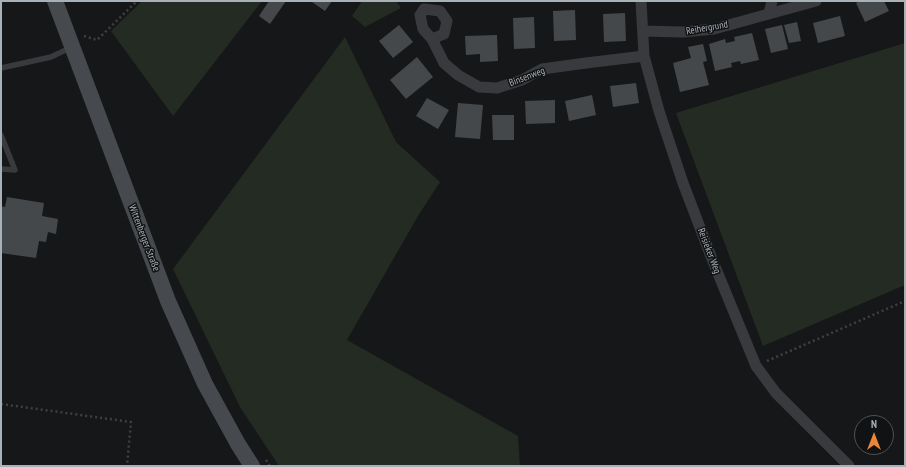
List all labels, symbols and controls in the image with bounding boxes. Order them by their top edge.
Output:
street label: Reihergrund [685,18,729,38]
street label: Binsenweg [507,65,547,89]
street label: Wittenberger Straße [126,203,162,273]
street label: Reisieker Weg [695,226,723,276]
north arrow [854,415,894,455]
text: N [871,417,877,431]

